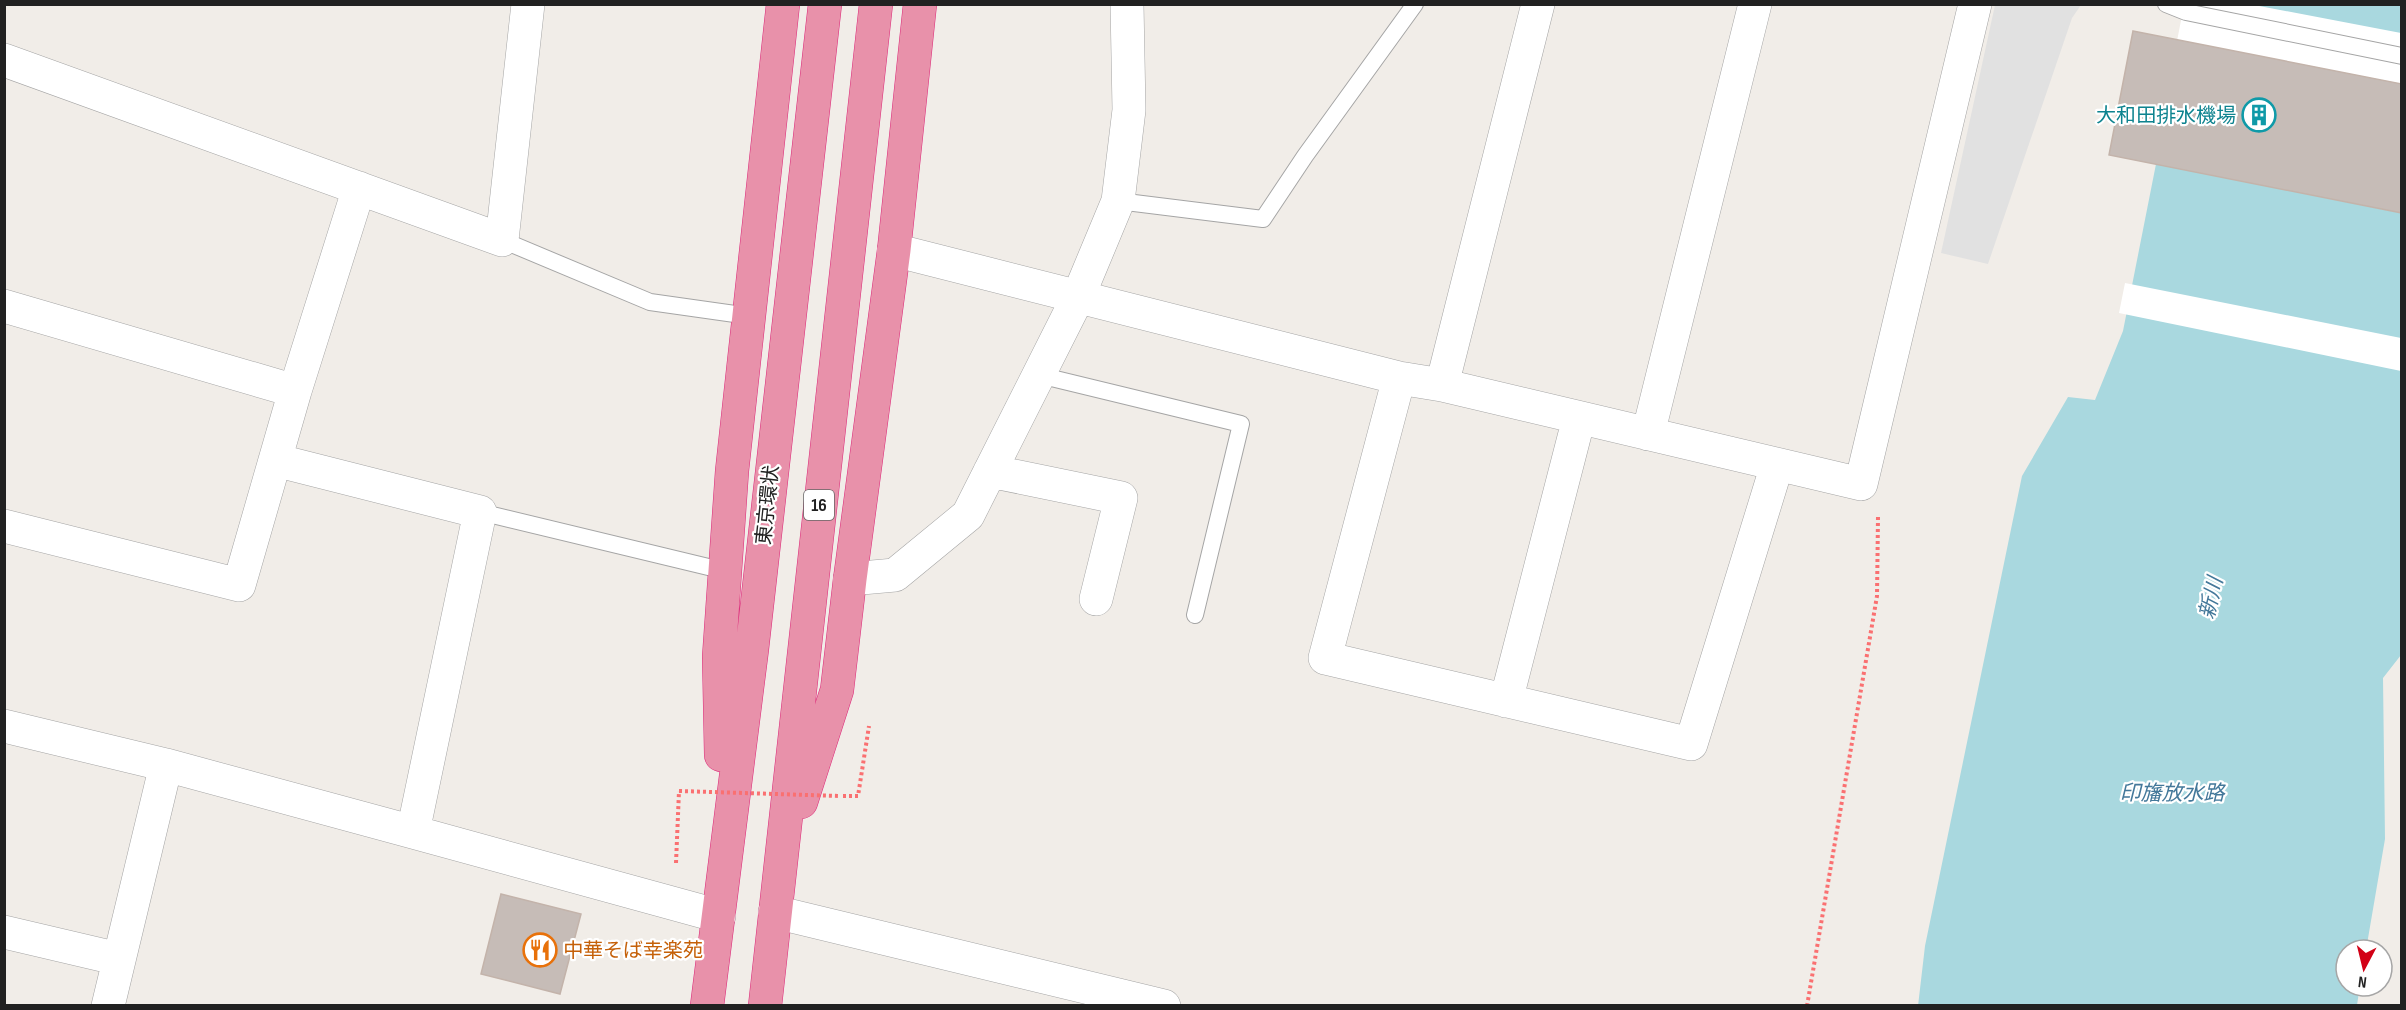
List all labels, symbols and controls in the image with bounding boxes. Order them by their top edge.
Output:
building icon: 大和田排水機場 [2241,97,2277,133]
place label: 大和田排水機場 [2096,104,2236,128]
street label: 東京環状 [752,464,784,546]
road number: 16 [804,490,834,520]
water label: 新川 [2195,573,2229,621]
water label: 印旛放水路 [2120,781,2226,806]
restaurant icon: 中華そば幸楽苑 [522,932,558,968]
north arrow [2334,938,2394,998]
place label: 中華そば幸楽苑 [563,939,703,963]
text: N [2357,971,2368,991]

